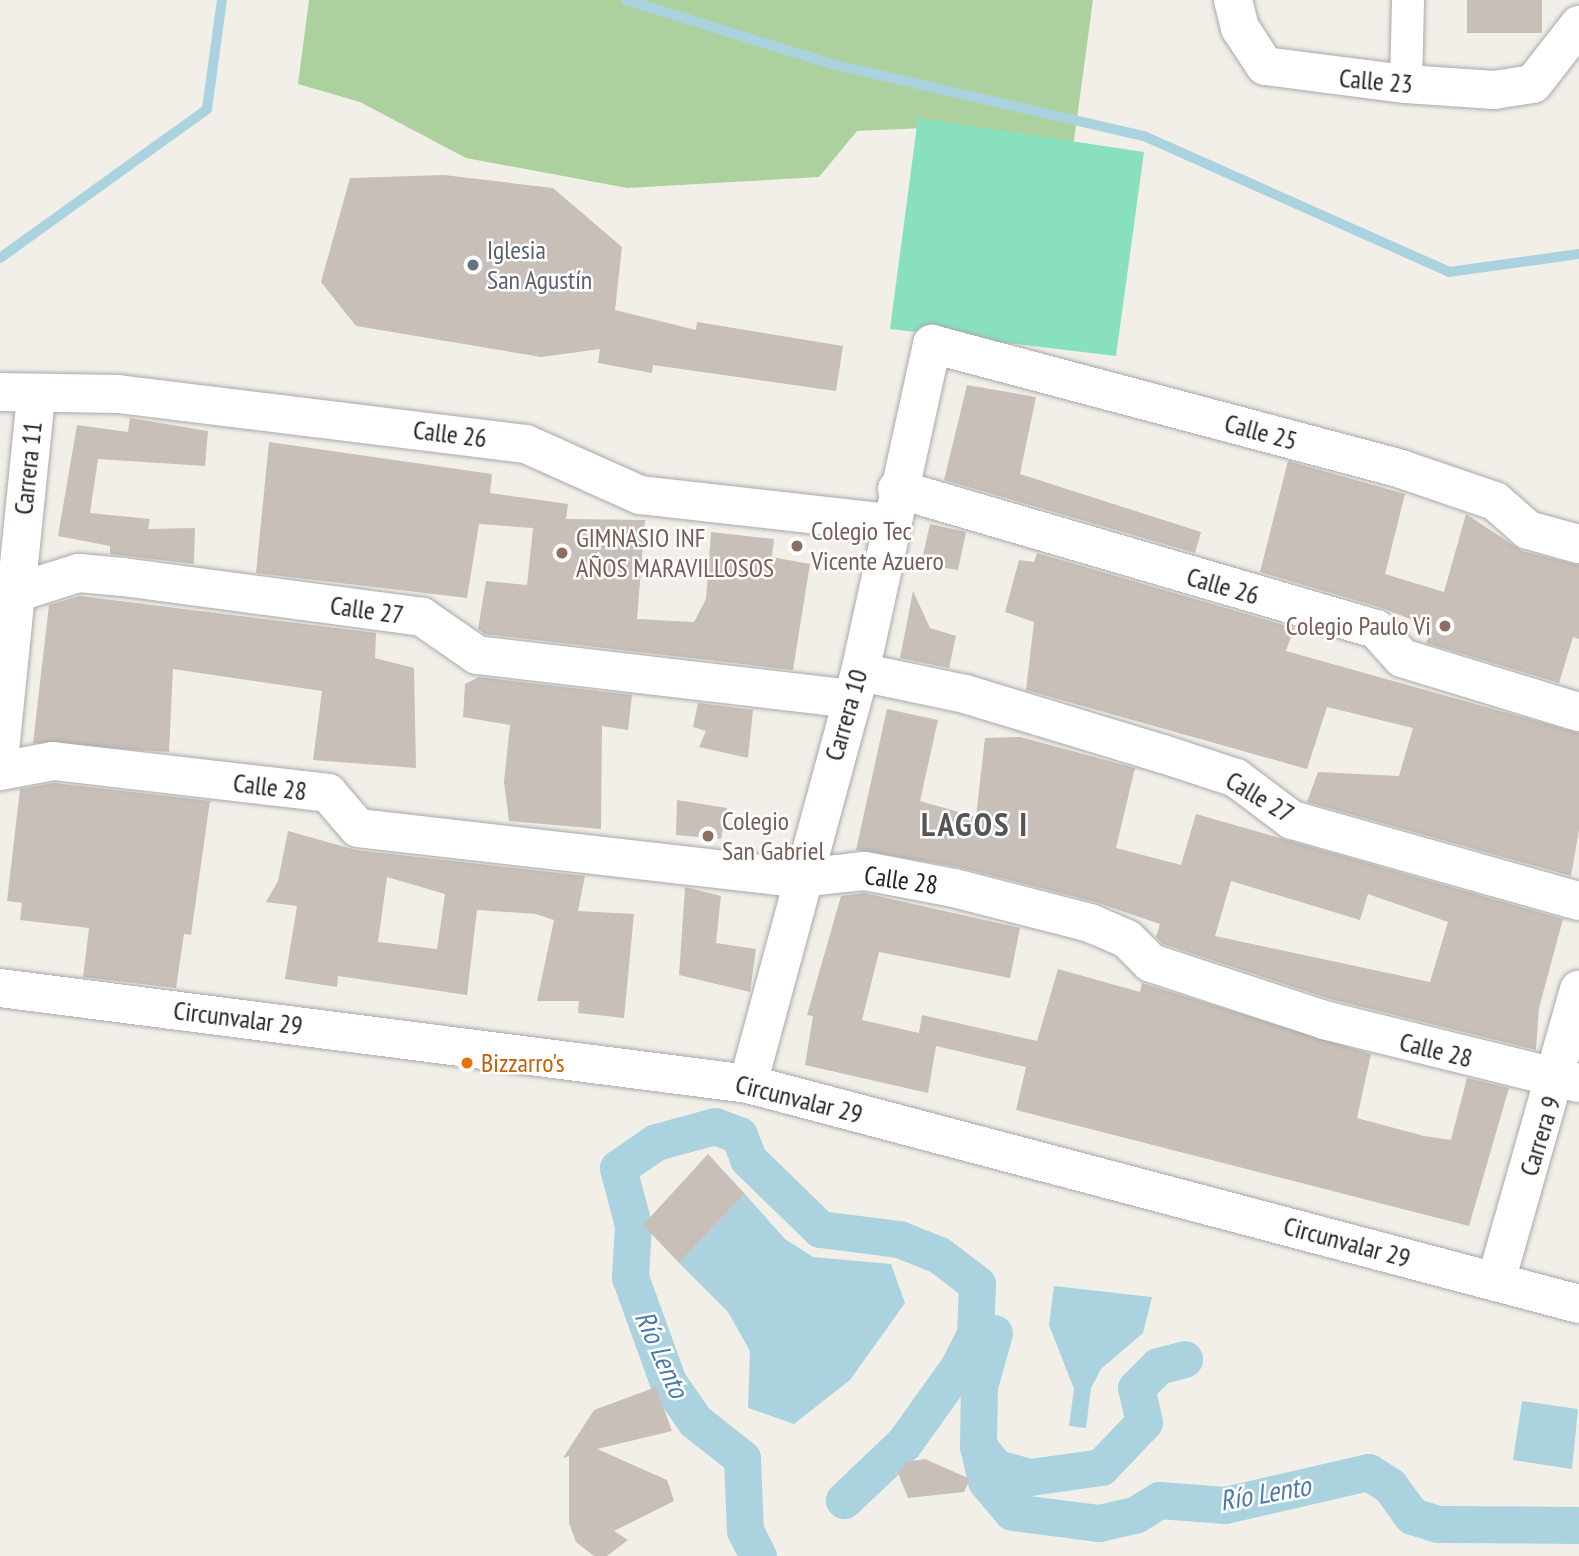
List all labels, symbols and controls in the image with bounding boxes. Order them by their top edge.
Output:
street label: Calle 23 [1338,62,1414,100]
place label: Iglesia San Agustín [487,234,593,296]
marker: Iglesia San Agustín [465,257,481,273]
street label: Calle 25 [1221,407,1301,457]
street label: Calle 26 [412,414,488,454]
street label: Carrera 11 [8,420,48,516]
place label: Colegio Tec Vicente Azuero [811,515,944,576]
place label: GIMNASIO INF AÑOS MARAVILLOSOS [576,522,774,584]
marker: Colegio Tec Vicente Azuero [789,538,805,554]
marker: GIMNASIO INF AÑOS MARAVILLOSOS [554,545,570,561]
street label: Calle 26 [1183,561,1263,611]
street label: Calle 27 [328,589,406,631]
place label: Colegio Paulo Vi [1285,610,1431,642]
marker: Colegio Paulo Vi [1437,618,1453,634]
street label: Carrera 10 [818,666,874,764]
street label: Calle 27 [1220,765,1300,829]
street label: Calle 28 [232,767,308,807]
district label: LAGOS I [922,804,1028,844]
place label: Colegio San Gabriel [722,805,824,866]
marker: Colegio San Gabriel [700,828,716,844]
street label: Calle 28 [862,859,940,901]
street label: Circunvalar 29 [172,995,304,1041]
street label: Calle 28 [1396,1026,1476,1074]
place label: Bizzarro's [481,1047,564,1079]
marker: Bizzarro's [459,1055,475,1071]
street label: Circunvalar 29 [732,1068,866,1130]
street label: Carrera 9 [1513,1092,1567,1180]
street label: Circunvalar 29 [1280,1210,1414,1274]
water label: Río Lento [628,1305,696,1403]
water label: Río Lento [1217,1469,1313,1517]

